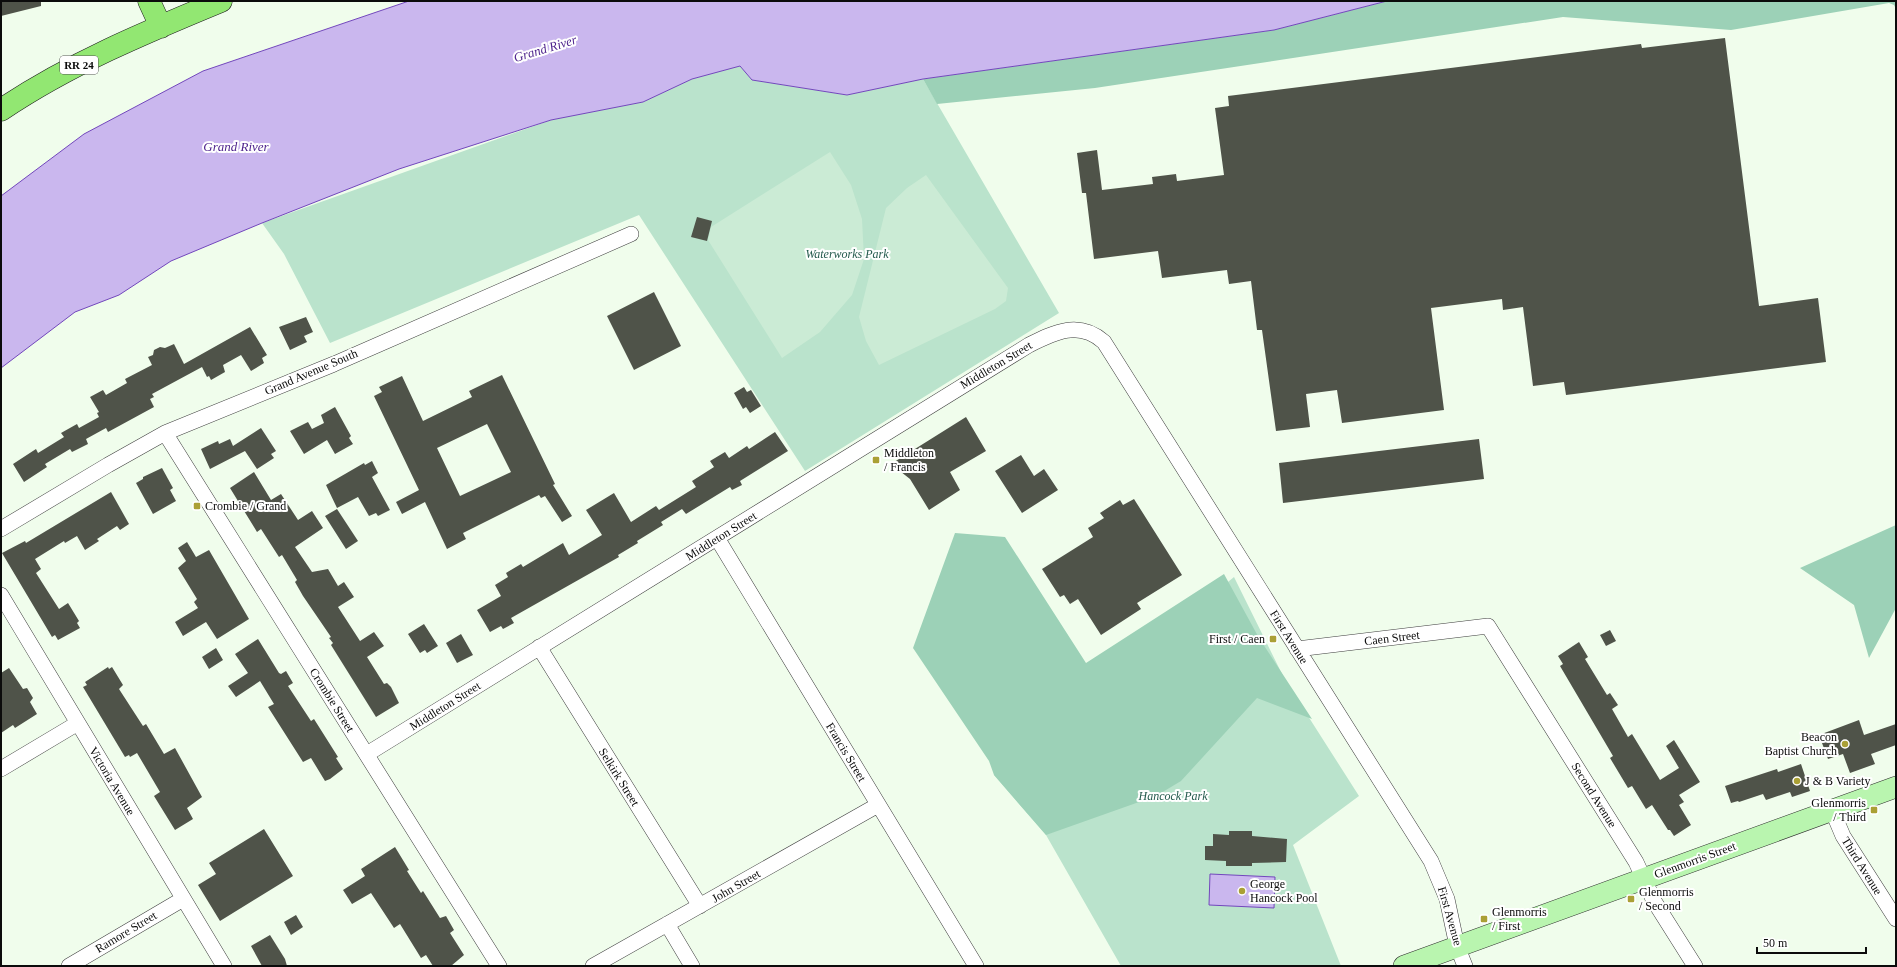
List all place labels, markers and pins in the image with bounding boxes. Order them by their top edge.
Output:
place label: Middleton / Francis [884,446,934,474]
marker: Middleton / Francis [871,455,881,465]
place label: Crombie / Grand [205,499,286,513]
marker: Crombie / Grand [192,501,202,511]
place label: First / Caen [1209,632,1265,646]
marker: First / Caen [1268,634,1278,644]
place label: Beacon Baptist Church [1765,730,1837,758]
marker: Beacon Baptist Church [1840,739,1850,749]
place label: J & B Variety [1805,774,1870,788]
marker: J & B Variety [1792,776,1802,786]
place label: Glenmorris / Third [1811,796,1866,824]
marker: Glenmorris / Third [1869,805,1879,815]
place label: George Hancock Pool [1250,877,1318,905]
place label: Glenmorris / Second [1639,885,1694,913]
marker: George Hancock Pool [1237,886,1247,896]
marker: Glenmorris / Second [1626,894,1636,904]
place label: Glenmorris / First [1492,905,1547,933]
marker: Glenmorris / First [1479,914,1489,924]

